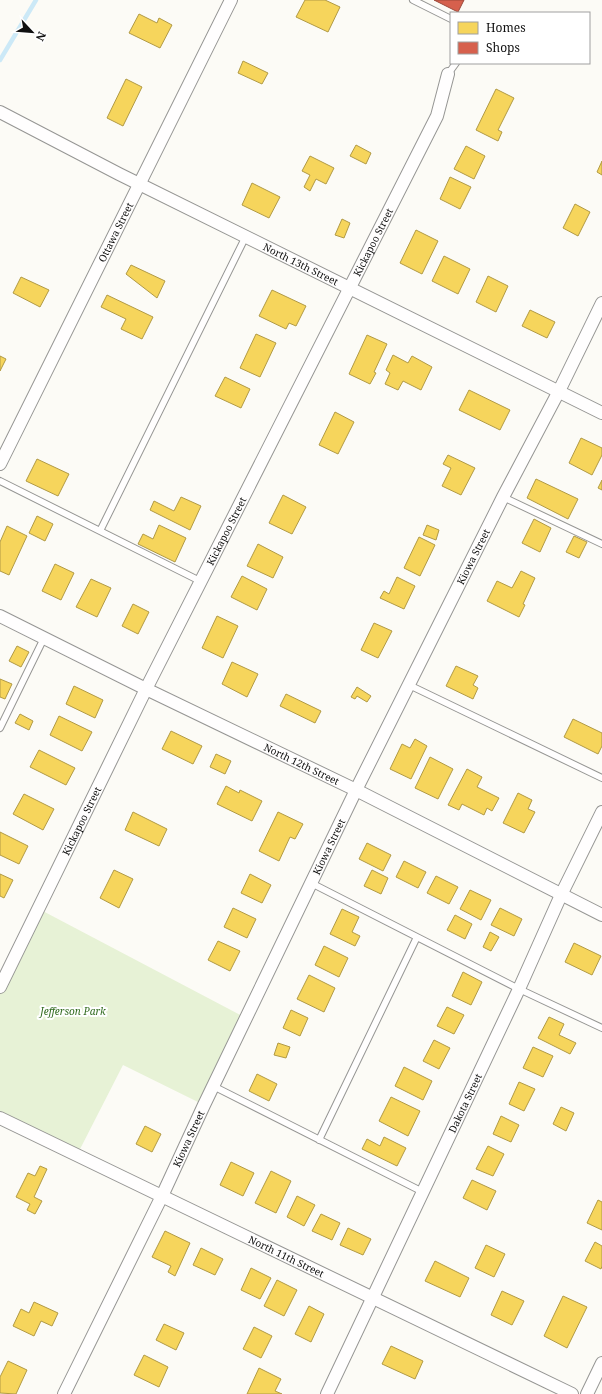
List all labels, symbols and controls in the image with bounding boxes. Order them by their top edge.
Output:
north arrow [12,12,52,52]
legend [450,12,590,64]
text: Homes [486,19,526,36]
text: N [33,29,50,44]
text: Shops [486,39,520,56]
street label: Ottawa Street [95,200,136,264]
street label: Kickapoo Street [350,205,396,279]
street label: North 13th Street [261,239,341,289]
street label: Kickapoo Street [203,494,250,568]
street label: Kiowa Street [453,526,493,587]
street label: North 12th Street [262,740,342,788]
street label: Kickapoo Street [59,784,104,858]
street label: Kiowa Street [309,816,348,877]
park label: Jefferson Park [38,1004,106,1018]
street label: Dakota Street [445,1071,485,1135]
street label: Kiowa Street [169,1108,208,1169]
street label: North 11th Street [246,1232,327,1281]

